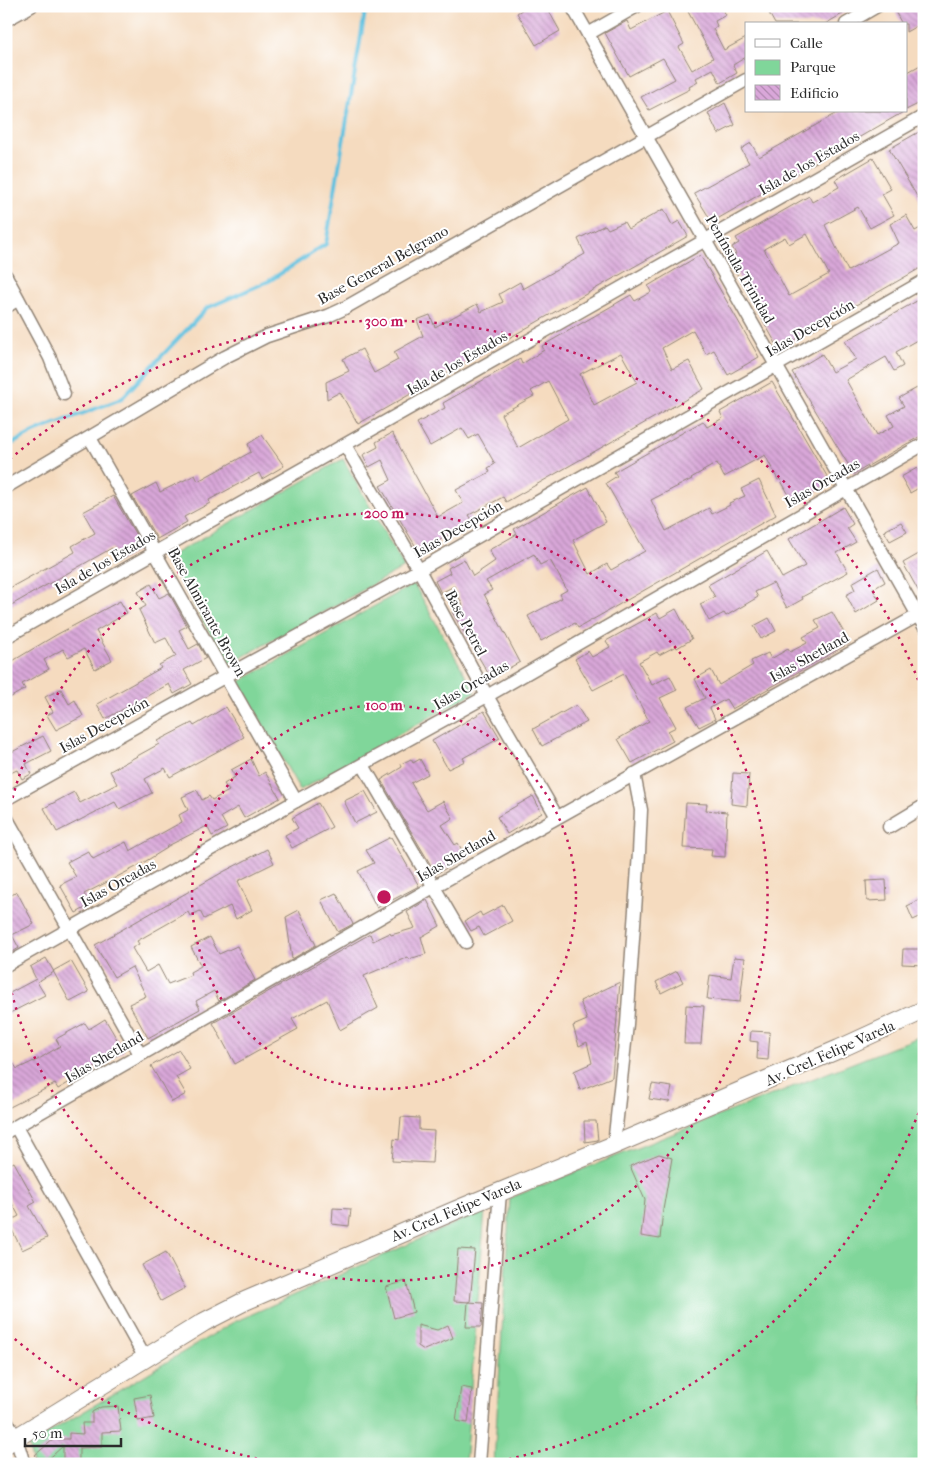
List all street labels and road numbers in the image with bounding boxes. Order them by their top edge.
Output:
street label: Isla de los Estados [756,127,863,199]
street label: Península Trinidad [702,211,779,327]
street label: Base General Belgrano [315,221,452,308]
street label: Islas Decepción [762,295,858,361]
street label: Isla de los Estados [404,327,511,399]
street label: Islas Orcadas [781,454,863,512]
street label: Islas Decepción [410,496,506,562]
street label: Isla de los Estados [52,526,159,598]
street label: Base Almirante Brown [164,544,250,680]
street label: Base Petrel [441,587,491,659]
street label: Islas Shetland [766,627,853,686]
street label: Islas Orcadas [430,656,512,714]
street label: Islas Decepción [56,693,152,757]
street label: Islas Shetland [413,826,499,886]
street label: Islas Orcadas [77,855,159,911]
street label: Av. Crel. Felipe Varela [762,1016,898,1090]
street label: Islas Shetland [61,1027,147,1087]
street label: Av. Crel. Felipe Varela [387,1174,525,1246]

